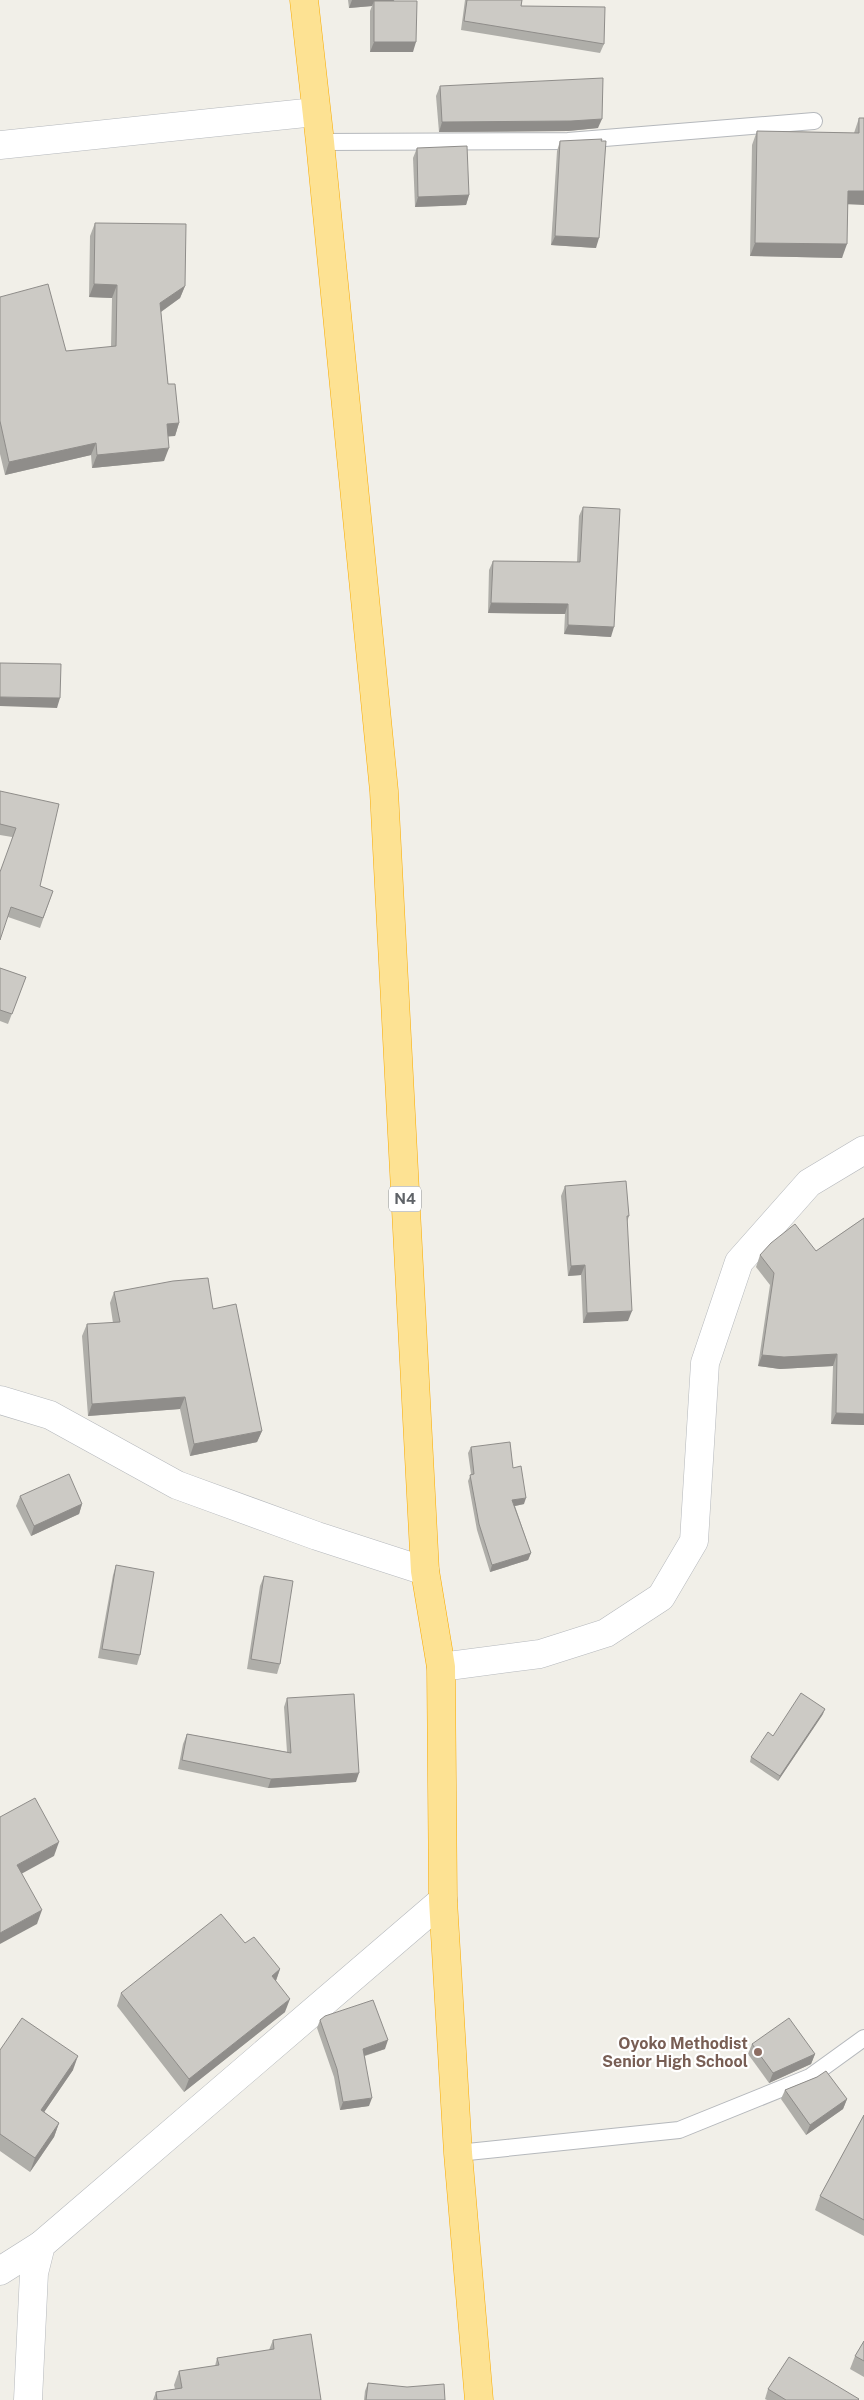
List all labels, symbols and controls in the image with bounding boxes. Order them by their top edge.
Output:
road number: N4 [389,1186,421,1212]
place label: Oyoko Methodist Senior High School [602,2034,748,2071]
marker: Oyoko Methodist Senior High School [752,2046,764,2058]

